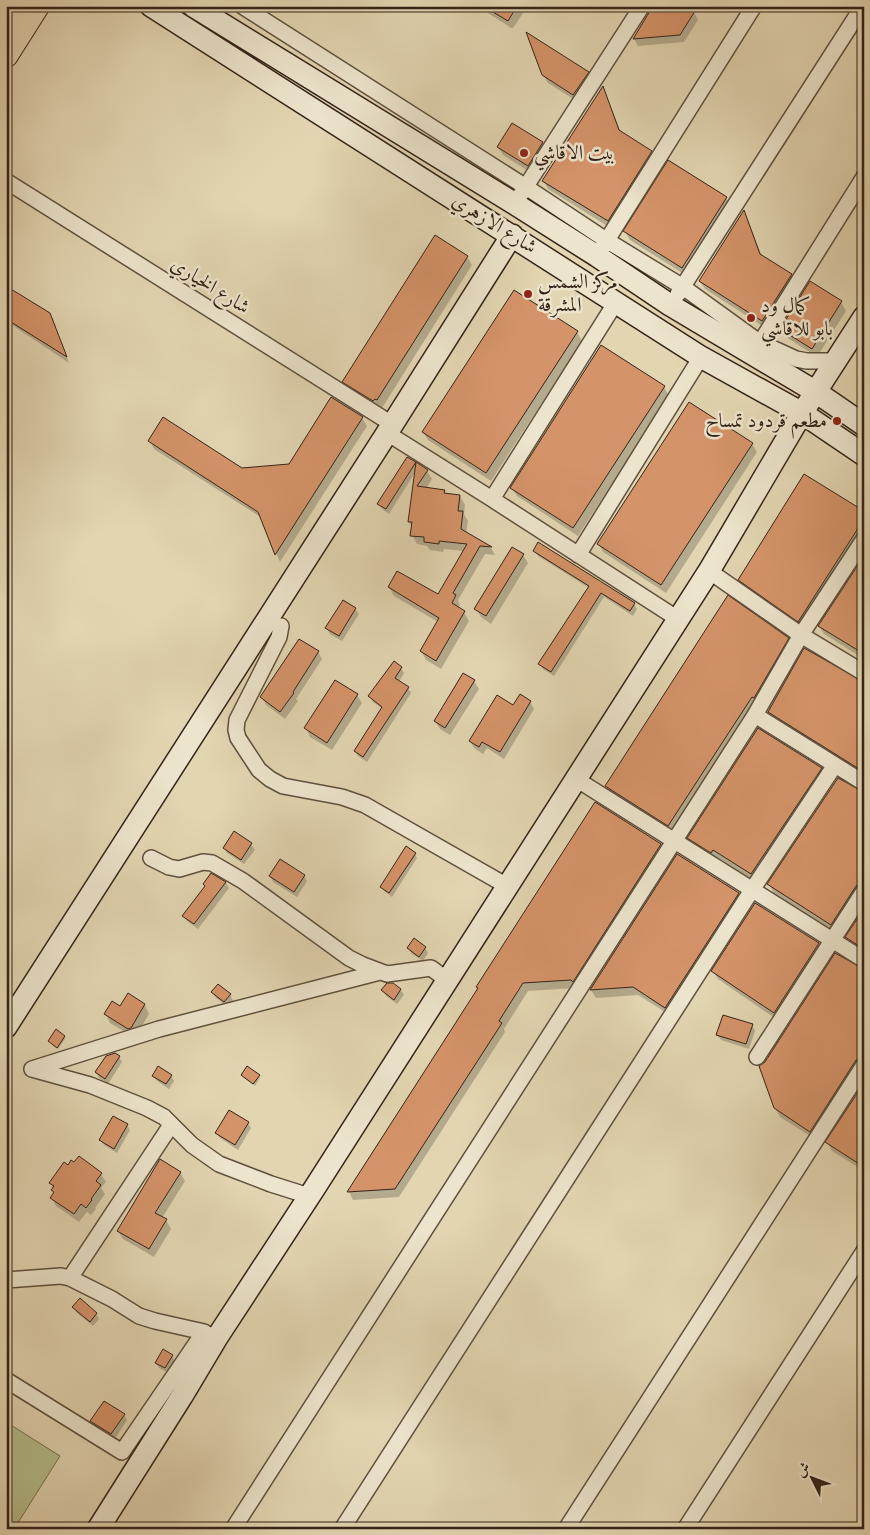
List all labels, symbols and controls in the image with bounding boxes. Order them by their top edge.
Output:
place label: بيت الاقاشي [534,141,615,171]
marker: بيت الاقاشي [518,147,530,159]
street label: شارع الازهري [445,188,541,263]
street label: شارع الخياري [164,252,254,323]
place label: مركز الشمس المشرقة [538,270,618,318]
marker: مركز الشمس المشرقة [522,288,534,300]
place label: كمال ود بابو للاقاشي [761,294,833,347]
marker: كمال ود بابو للاقاشي [745,312,757,324]
place label: مطعم قردود تمساح [705,409,827,439]
marker: مطعم قردود تمساح [831,415,843,427]
north arrow [788,1452,838,1502]
text: ش [792,1459,814,1481]

